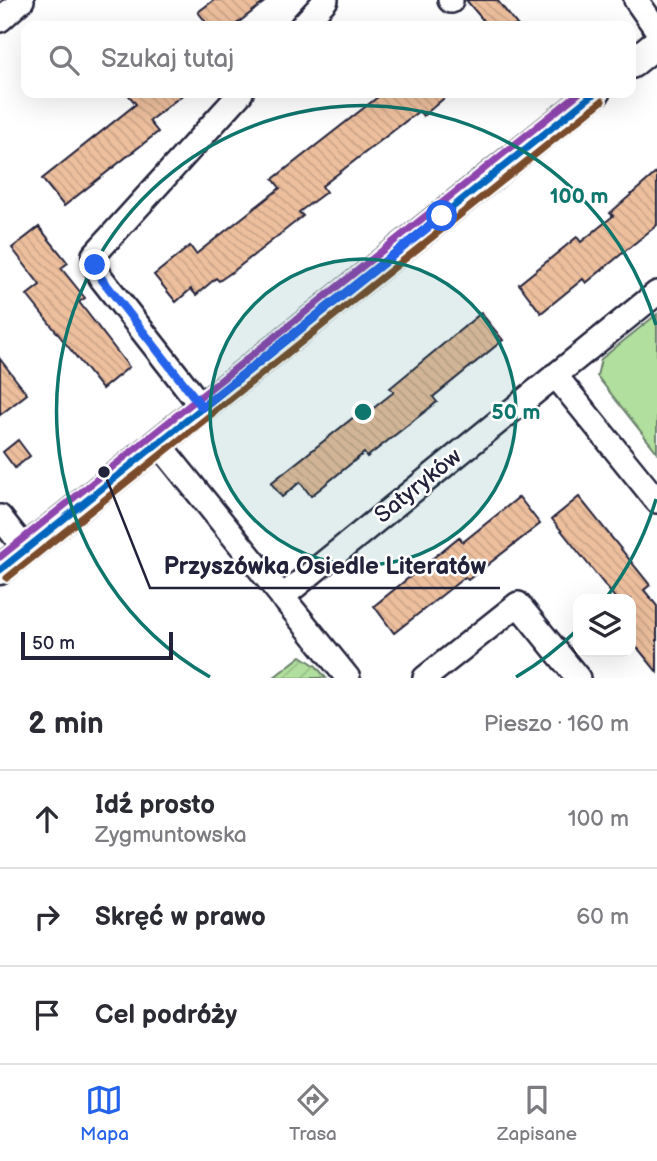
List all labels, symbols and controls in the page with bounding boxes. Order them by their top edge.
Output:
search box [21,21,636,98]
icon: search [45,41,83,79]
text: Szukaj tutaj [101,44,234,75]
text: 100 m [550,184,608,209]
route start [426,200,457,231]
route end [79,249,110,280]
centre of rings [351,400,375,424]
text: 50 m [492,400,540,425]
street label: Satyryków [369,442,467,529]
callout: Przyszówka Osiedle Literatów [150,543,500,588]
text: Przyszówka Osiedle Literatów [164,552,487,581]
map controls [573,594,636,657]
button: layers [573,594,636,657]
scale bar [21,629,173,661]
text: 50 m [32,632,75,655]
text: 2 min [28,706,104,742]
text: Pieszo · 160 m [484,710,629,738]
text: Idź prosto [95,790,215,821]
icon: ahead [28,800,66,838]
text: 100 m [568,805,629,833]
text: Zygmuntowska [95,821,247,849]
icon: right [28,898,66,936]
text: Skręć w prawo [95,902,266,933]
text: 60 m [576,903,629,931]
icon: arrive [28,996,66,1034]
text: Cel podróży [95,1000,237,1031]
tab: Mapa [80,1081,129,1146]
tab: Trasa [289,1081,337,1146]
tab: Zapisane [497,1081,577,1146]

